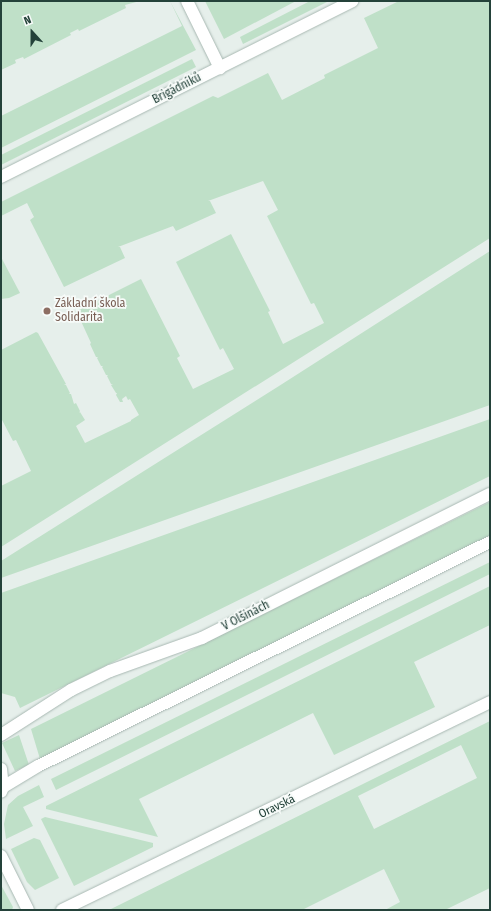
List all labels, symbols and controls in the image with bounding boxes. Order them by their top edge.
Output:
north arrow [12,12,52,52]
text: N [22,13,33,28]
street label: Brigádníků [150,71,204,107]
place label: Základní škola Solidarita [55,297,125,325]
marker: Základní škola Solidarita [42,306,52,316]
street label: V Olšinách [220,598,272,634]
street label: Oravská [256,792,298,822]

